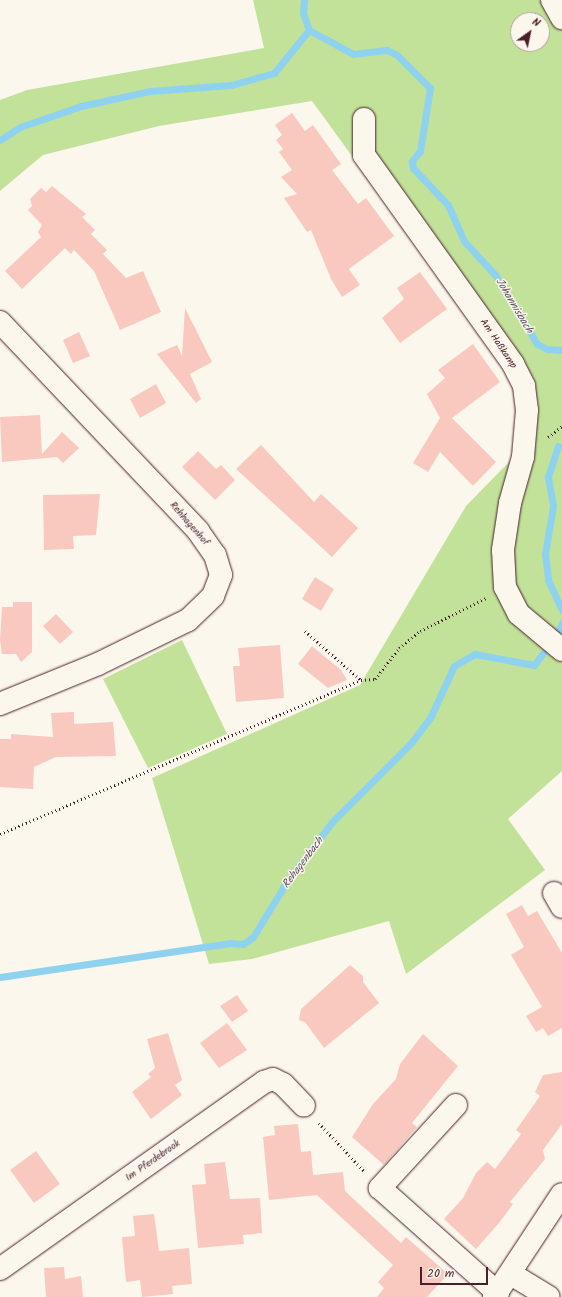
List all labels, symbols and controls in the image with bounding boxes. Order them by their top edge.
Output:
north arrow [510,12,550,52]
text: N [528,13,544,32]
water label: Johannisbach [492,276,536,336]
street label: Am Haßkamp [477,317,519,371]
street label: Rehhagenhof [167,500,211,548]
water label: Rehagenbach [280,835,326,891]
street label: Im Pferdebrook [123,1138,183,1184]
scale bar [422,1259,490,1285]
text: 20 m [427,1264,454,1283]

